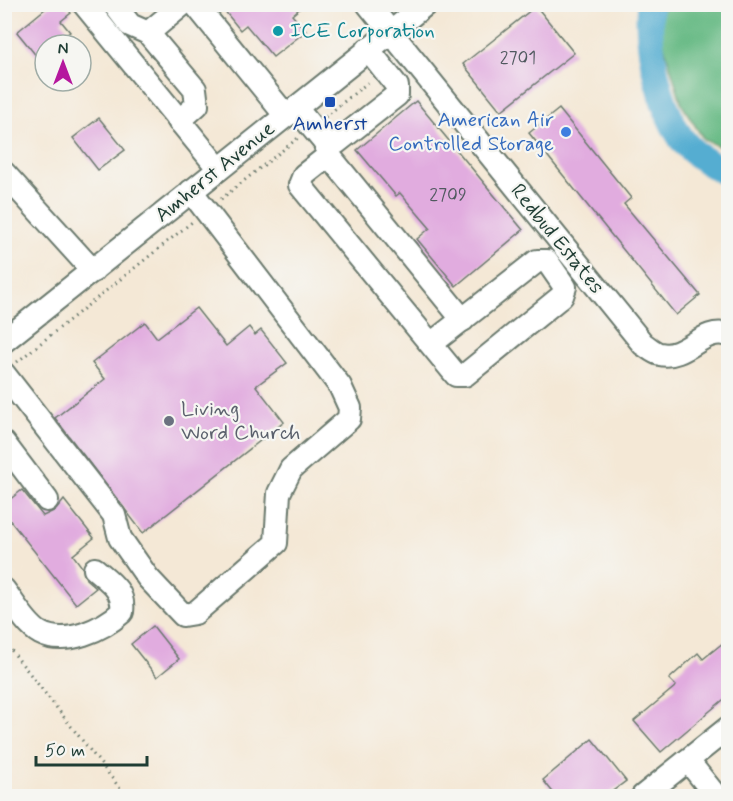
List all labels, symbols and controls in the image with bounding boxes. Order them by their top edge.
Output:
place label: ICE Corporation [290,17,435,45]
marker: ICE Corporation [271,24,285,38]
north arrow [33,33,93,93]
text: N [58,39,68,60]
house number: 2701 [500,46,536,70]
marker: Amherst [323,95,337,109]
place label: American Air Controlled Storage [388,106,554,158]
place label: Amherst [292,110,368,138]
street label: Amherst Avenue [149,115,281,229]
marker: American Air Controlled Storage [559,125,573,139]
street label: Redbud Estates [504,178,610,300]
house number: 2709 [429,183,467,207]
place label: Living Word Church [181,395,300,447]
marker: Living Word Church [162,414,176,428]
scale bar [36,729,147,767]
text: 50 m [45,739,85,763]

